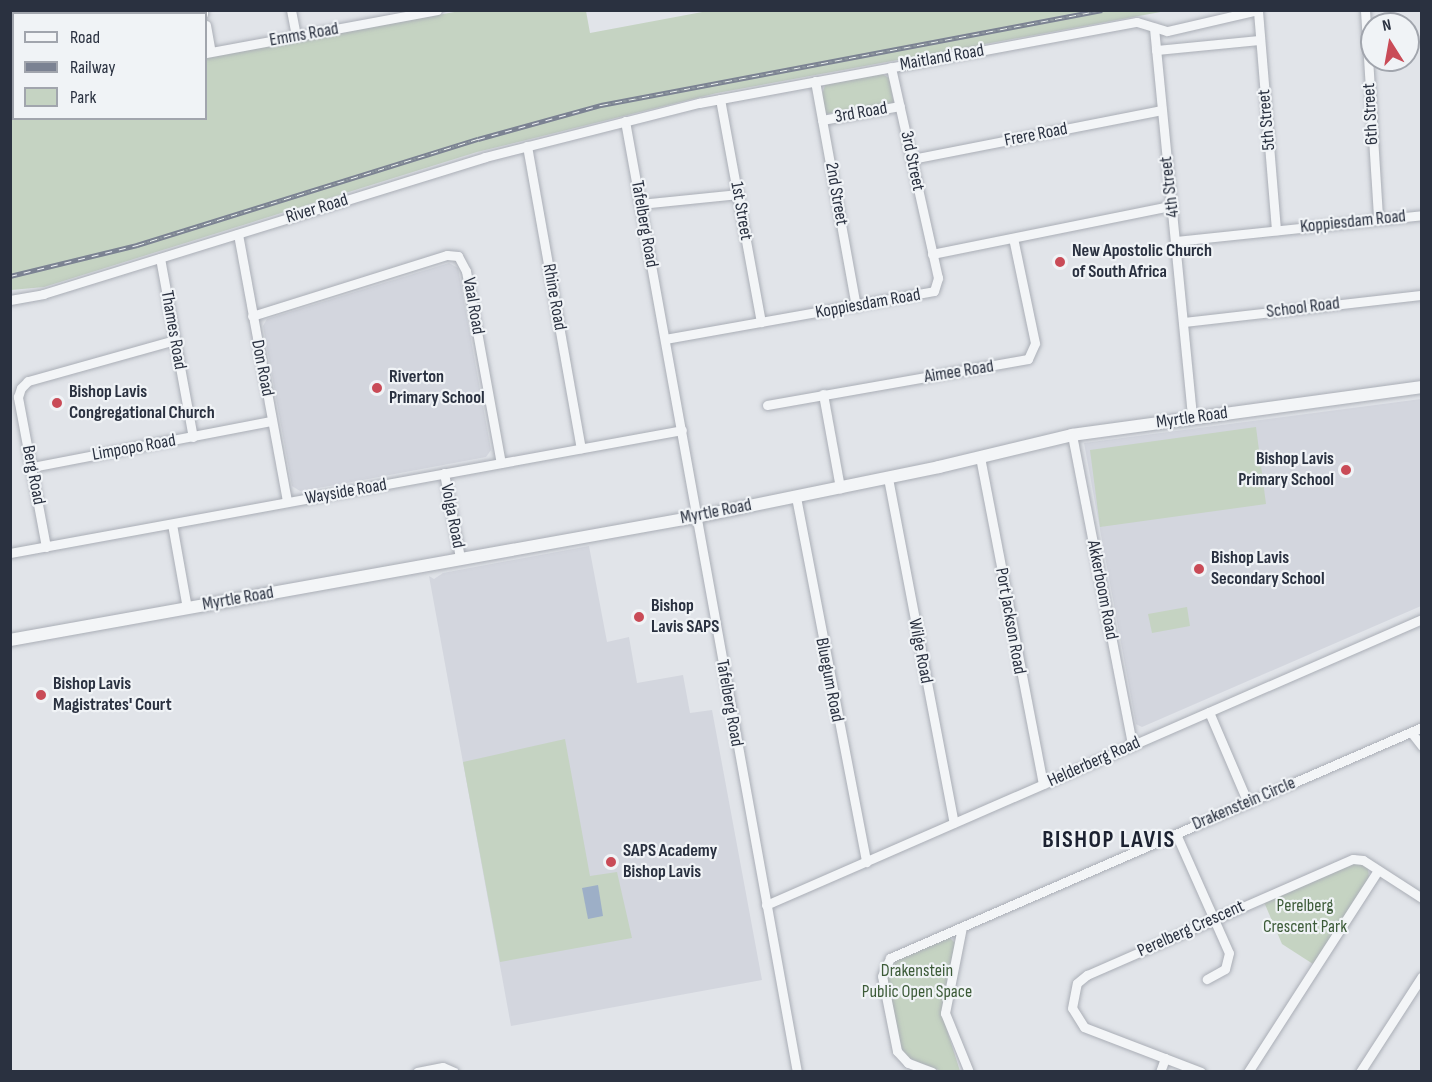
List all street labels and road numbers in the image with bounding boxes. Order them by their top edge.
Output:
street label: Emms Road [268,18,340,52]
street label: Maitland Road [898,40,986,76]
street label: 6th Street [1359,83,1383,145]
street label: 5th Street [1254,89,1280,151]
street label: 3rd Road [833,98,889,128]
street label: Frere Road [1003,118,1069,152]
street label: 3rd Street [895,129,929,193]
street label: 4th Street [1156,155,1184,219]
street label: 2nd Street [820,161,852,227]
street label: Tafelberg Road [626,179,662,269]
street label: 1st Street [725,180,757,242]
street label: River Road [283,189,351,229]
street label: Koppiesdam Road [1299,206,1407,238]
street label: Rhine Road [538,262,570,332]
street label: Vaal Road [457,276,489,336]
street label: Koppiesdam Road [814,284,922,324]
street label: Thames Road [155,289,191,371]
street label: School Road [1265,293,1341,323]
street label: Don Road [246,338,278,398]
street label: Aimee Road [923,356,995,388]
street label: Myrtle Road [1155,402,1229,434]
street label: Limpopo Road [91,430,177,466]
street label: Berg Road [17,444,49,506]
street label: Wayside Road [304,474,388,510]
street label: Volga Road [435,482,469,550]
street label: Myrtle Road [679,495,753,529]
street label: Akkerboom Road [1082,539,1122,641]
street label: Port Jackson Road [990,566,1030,676]
street label: Myrtle Road [201,582,275,616]
street label: Wilge Road [903,617,937,685]
street label: Bluegum Road [810,636,848,724]
street label: Tafelberg Road [711,658,747,748]
street label: Helderberg Road [1044,732,1144,792]
street label: Drakenstein Circle [1189,773,1299,835]
street label: Perelberg Crescent [1134,896,1248,962]

